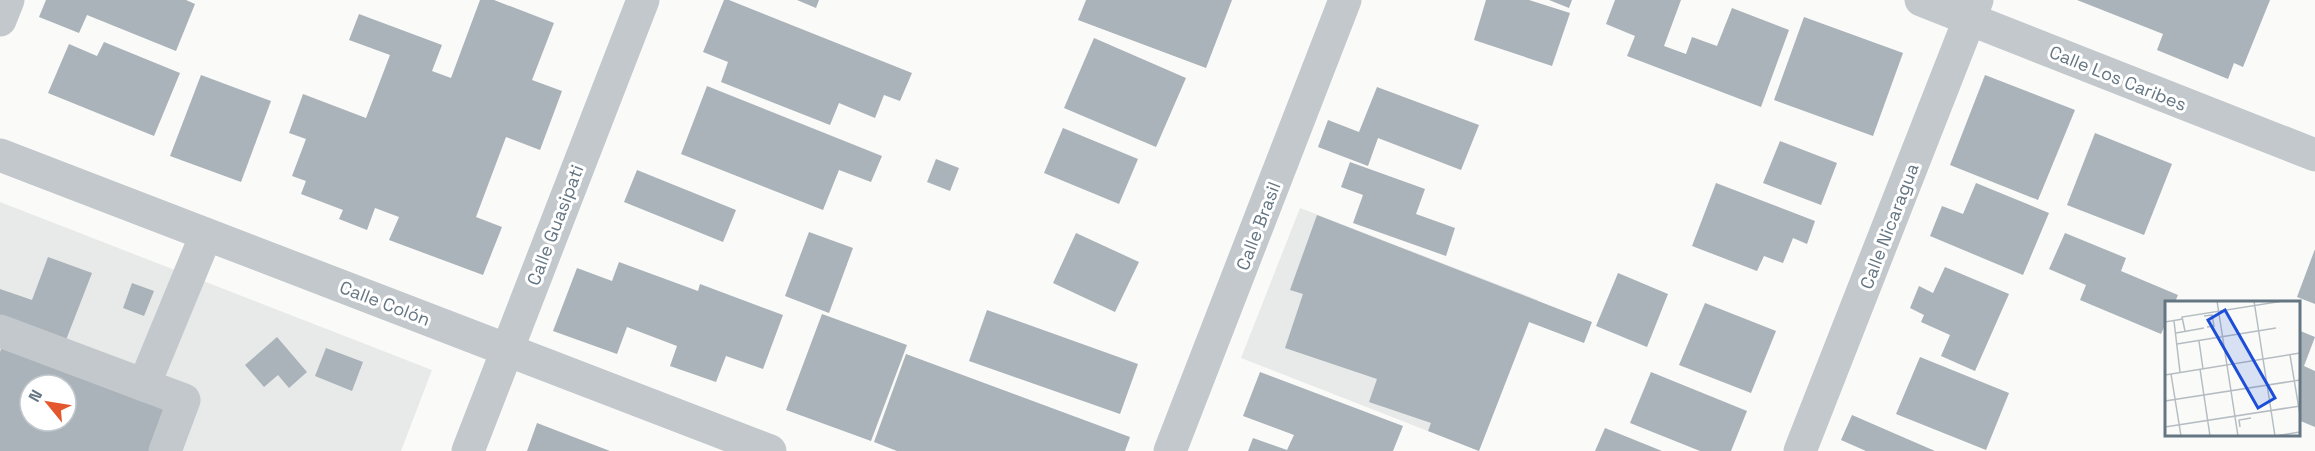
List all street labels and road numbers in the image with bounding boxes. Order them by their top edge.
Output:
street label: Calle Los Caribes [2046,40,2190,116]
street label: Calle Nicaragua [1854,160,1924,292]
street label: Calle Guasipati [521,162,589,288]
street label: Calle Brasil [1231,178,1285,274]
street label: Calle Colón [336,275,434,331]

